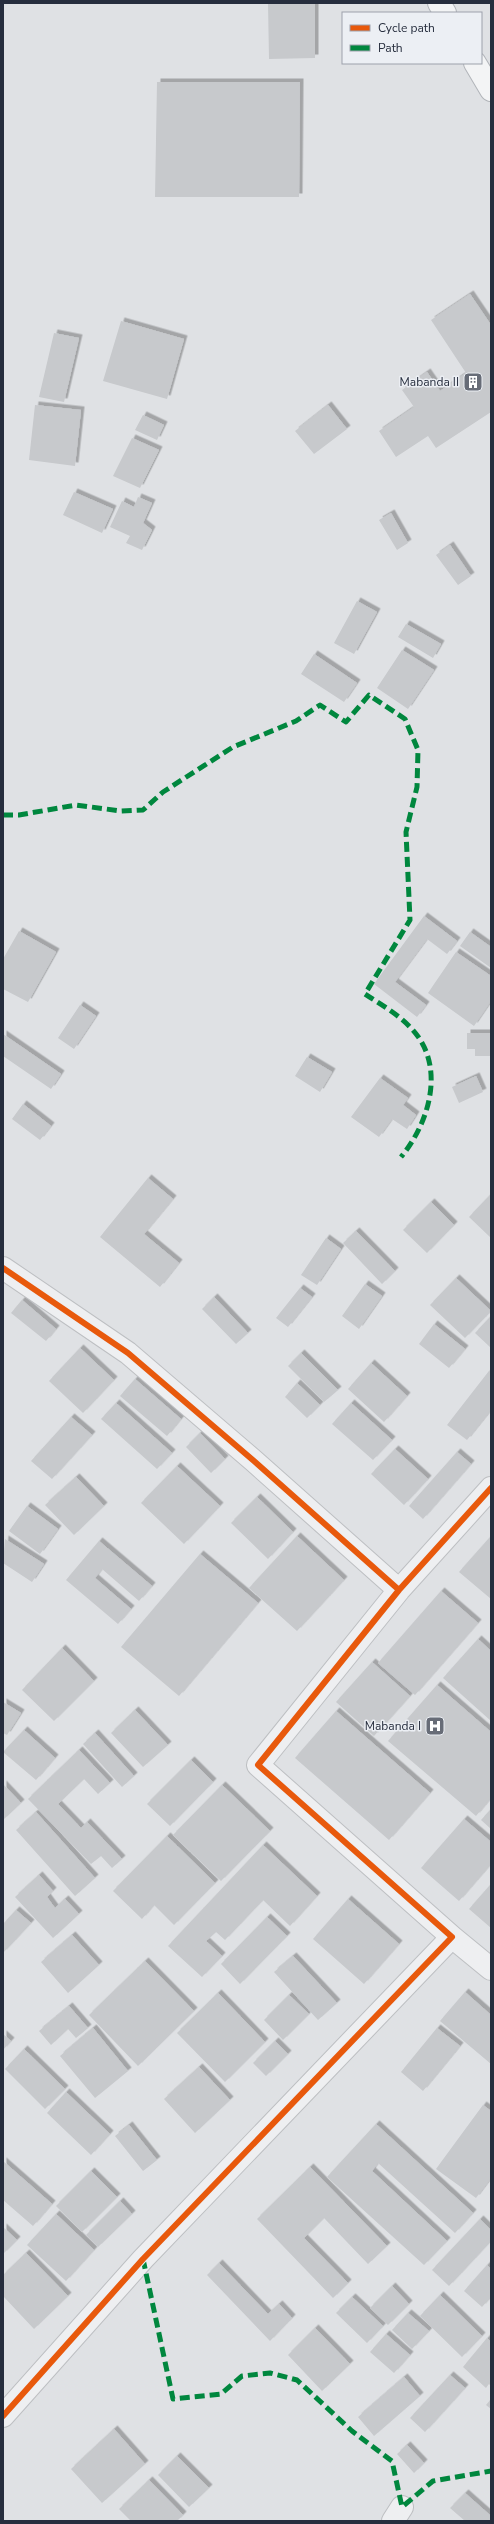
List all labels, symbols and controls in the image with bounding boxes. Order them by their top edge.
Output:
legend [342,12,482,64]
text: Cycle path [378,20,435,36]
text: Path [378,40,403,56]
building icon: Mabanda II [462,371,484,393]
place label: Mabanda II [400,374,459,390]
hospital icon: Mabanda I [424,1715,446,1737]
place label: Mabanda I [365,1718,421,1734]

